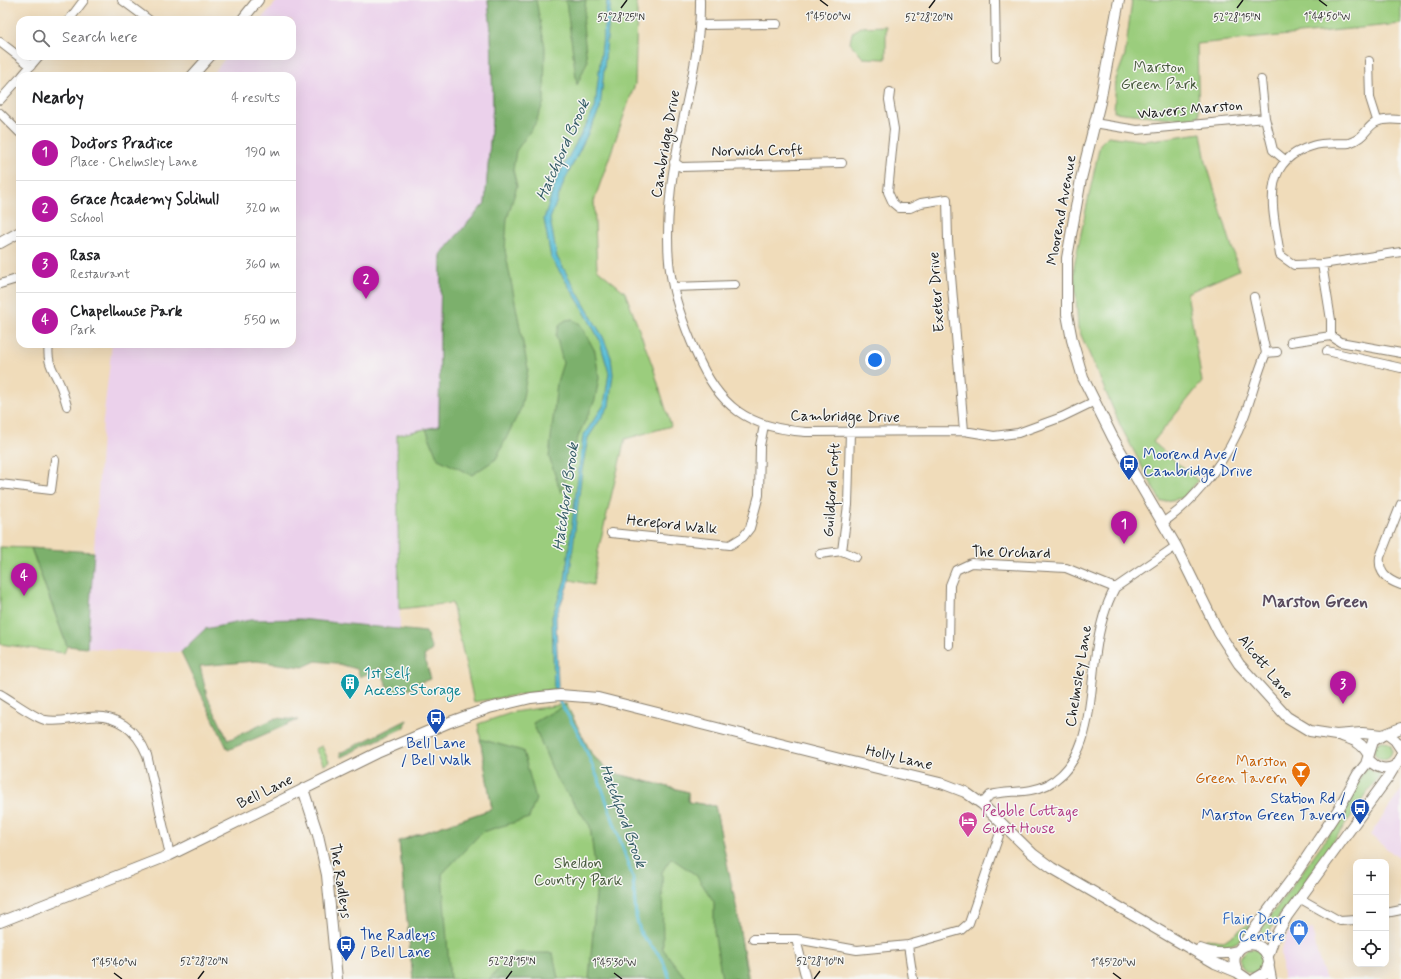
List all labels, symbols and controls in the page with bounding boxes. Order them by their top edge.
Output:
text: 1°45'00"W [805,10,851,24]
text: 1°44'50"W [1304,10,1350,24]
text: 52°28'25"N [597,11,645,25]
text: 52°28'20"N [905,11,953,25]
text: 52°28'15"N [1213,11,1261,25]
search box [16,16,296,60]
icon: search [30,27,52,49]
text: Search here [62,28,138,48]
park label: Marston Green Park [1121,58,1197,95]
text: Nearby [32,87,84,109]
street label: Cambridge Drive [647,88,686,200]
text: 4 results [231,90,280,107]
water label: Hatchford Brook [531,95,597,205]
street label: Wavers Marston [1137,95,1243,125]
text: Doctors Practice [70,134,173,154]
street label: Norwich Croft [711,140,803,162]
text: 1 [42,144,48,161]
text: 190 m [245,144,280,161]
street label: Moorend Avenue [1042,153,1082,267]
text: Place · Chelmsley Lane [70,154,198,171]
text: Grace Academy Solihull [70,190,219,210]
text: 2 [42,200,48,217]
text: 320 m [246,200,280,217]
text: School [70,210,104,227]
text: Rasa [70,246,101,266]
street label: Exeter Drive [924,251,950,333]
text: 3 [42,256,48,273]
text: 360 m [245,256,280,273]
text: Restaurant [70,266,130,283]
pin: 2 [353,266,379,299]
text: Chapelhouse Park [70,302,182,322]
text: 4 [41,312,49,329]
text: 550 m [244,312,280,329]
text: Park [70,322,96,339]
your location [865,350,885,370]
street label: Cambridge Drive [790,406,900,429]
water label: Hatchford Brook [548,441,586,553]
street label: Guildford Croft [819,442,847,538]
place label: Moorend Ave / Cambridge Drive [1143,445,1253,483]
bus stop icon: Moorend Ave / Cambridge Drive [1118,453,1140,481]
street label: Hereford Walk [625,510,719,542]
pin: 1 [1111,511,1137,544]
street label: The Orchard [971,542,1051,564]
pin: 4 [11,563,37,596]
district label: Marston Green [1262,591,1368,613]
street label: Chelmsley Lane [1061,624,1097,728]
street label: Alcott Lane [1233,631,1297,703]
place label: 1st Self Access Storage [364,664,461,702]
pin: 3 [1330,671,1356,704]
building icon: 1st Self Access Storage [339,672,361,700]
bus stop icon: Bell Lane / Bell Walk [425,707,447,735]
place label: Bell Lane / Bell Walk [401,734,471,771]
street label: Holly Lane [864,741,935,775]
place label: Marston Green Tavern [1195,752,1287,789]
bar icon: Marston Green Tavern [1290,760,1312,788]
water label: Hatchford Brook [593,761,652,872]
street label: Bell Lane [234,770,296,814]
place label: Station Rd / Marston Green Tavern [1201,789,1346,826]
bus stop icon: Station Rd / Marston Green Tavern [1349,797,1371,825]
place label: Pebble Cottage Guest House [982,802,1079,839]
hotel icon: Pebble Cottage Guest House [957,810,979,838]
street label: The Radleys [324,842,356,920]
park label: Sheldon Country Park [534,854,623,891]
map controls [1353,859,1389,967]
button: + [1353,859,1389,895]
button: − [1353,895,1389,931]
place label: Flair Door Centre [1222,910,1286,947]
shop icon: Flair Door Centre [1288,918,1310,946]
place label: The Radleys / Bell Lane [360,926,436,963]
button: locate [1353,931,1389,967]
bus stop icon: The Radleys / Bell Lane [335,934,357,962]
text: 52°28'20"N [180,955,228,969]
text: 52°28'15"N [488,955,536,969]
text: 52°28'10"N [796,955,844,969]
text: 1°45'40"W [91,956,137,970]
text: 1°45'30"W [592,956,636,970]
text: 1°45'20"W [1091,956,1135,970]

